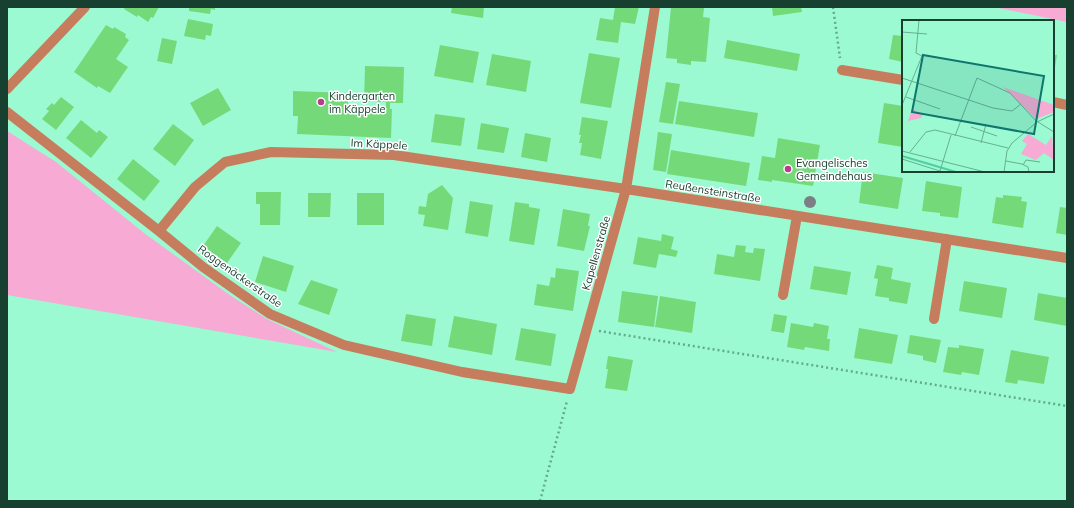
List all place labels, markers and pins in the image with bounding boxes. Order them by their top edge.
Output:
place label: Kindergarten im Käppele [329,89,395,116]
marker: Kindergarten im Käppele [316,97,326,107]
place label: Evangelisches Gemeindehaus [796,156,872,183]
marker: Evangelisches Gemeindehaus [783,164,793,174]

